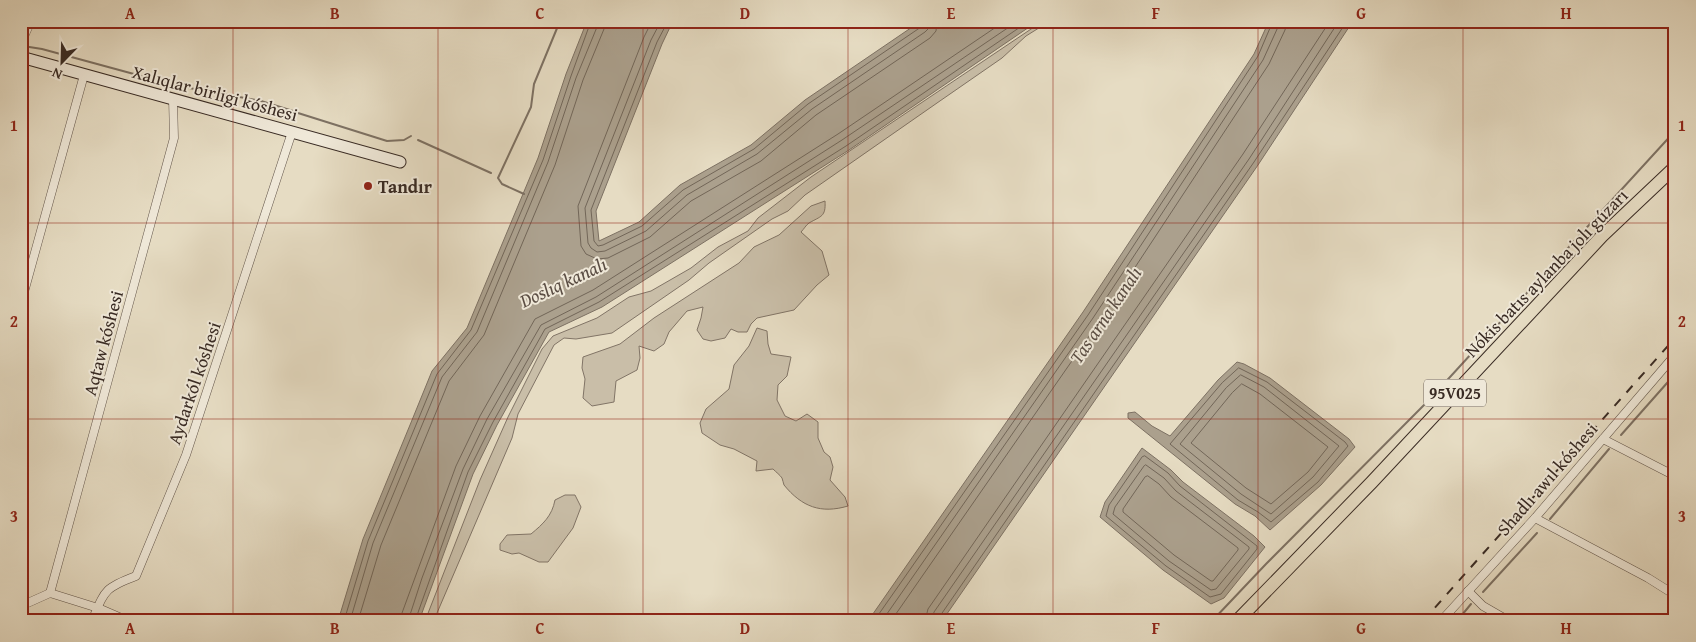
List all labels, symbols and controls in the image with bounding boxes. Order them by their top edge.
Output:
text: A [125,1,136,25]
text: B [330,1,340,25]
text: C [535,1,545,25]
text: D [740,1,750,25]
text: E [947,1,956,25]
text: F [1152,1,1160,25]
text: G [1356,1,1366,25]
text: H [1560,1,1572,25]
north arrow [38,38,88,88]
street label: Xalıqlar birligi kóshesi [129,58,301,128]
text: N [48,63,65,85]
text: 1 [10,113,18,137]
text: 1 [1678,113,1686,137]
place label: Tandır [378,173,433,200]
marker: Tandır [362,180,374,192]
street label: Nókis batıs aylanba jolı gúzarı [1458,183,1634,363]
water label: Doslıq kanalı [514,250,611,315]
water label: Tas arna kanalı [1062,261,1148,369]
street label: Aqtaw kóshesi [76,287,130,399]
text: 2 [10,309,18,333]
text: 2 [1678,309,1686,333]
street label: Aydarkól kóshesi [160,318,228,448]
road number: 95V025 [1424,379,1486,406]
street label: Shadlı awıl kóshesi [1490,416,1604,542]
text: 3 [10,504,18,528]
text: 3 [1678,504,1686,528]
text: A [125,616,136,640]
text: B [330,616,340,640]
text: C [535,616,545,640]
text: D [740,616,750,640]
text: E [947,616,956,640]
text: F [1152,616,1160,640]
text: G [1356,616,1366,640]
text: H [1560,616,1572,640]

